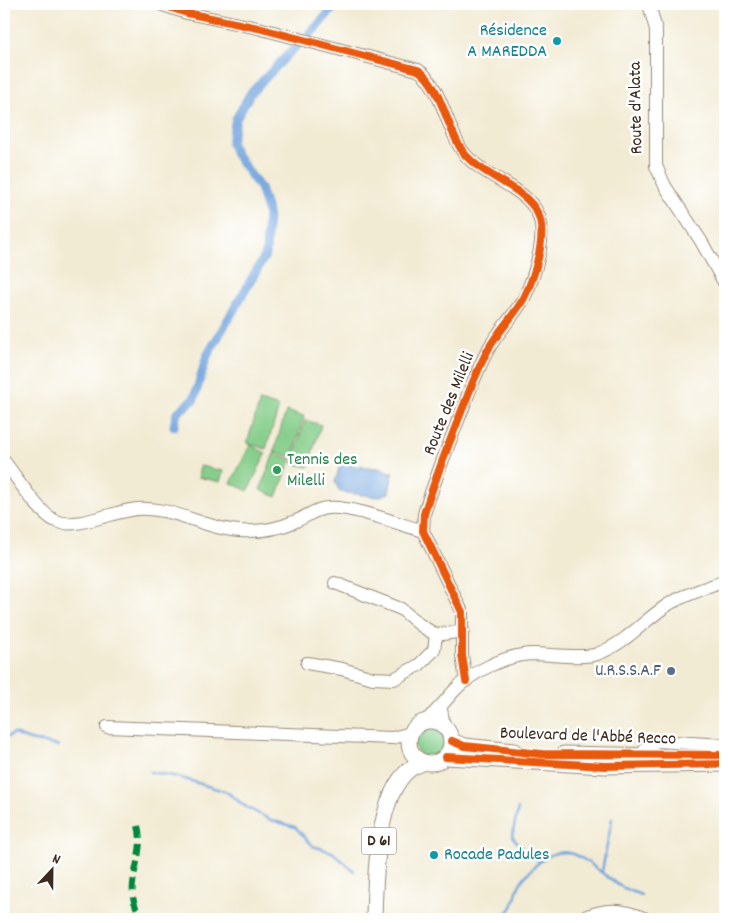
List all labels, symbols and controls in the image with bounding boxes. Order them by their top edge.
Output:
place label: Résidence A MAREDDA [467,19,547,65]
marker: Résidence A MAREDDA [551,35,563,47]
street label: Route d'Alata [624,61,650,155]
street label: Route des Milelli [418,349,482,459]
place label: Tennis des Milelli [287,448,358,494]
marker: Tennis des Milelli [271,464,283,476]
place label: U.R.S.S.A.F [595,659,661,684]
marker: U.R.S.S.A.F [665,665,677,677]
street label: Boulevard de l'Abbé Recco [499,721,677,753]
road number: D 61 [362,828,396,854]
place label: Rocade Padules [444,843,550,868]
north arrow [28,846,78,896]
text: N [49,849,63,870]
marker: Rocade Padules [428,849,440,861]

